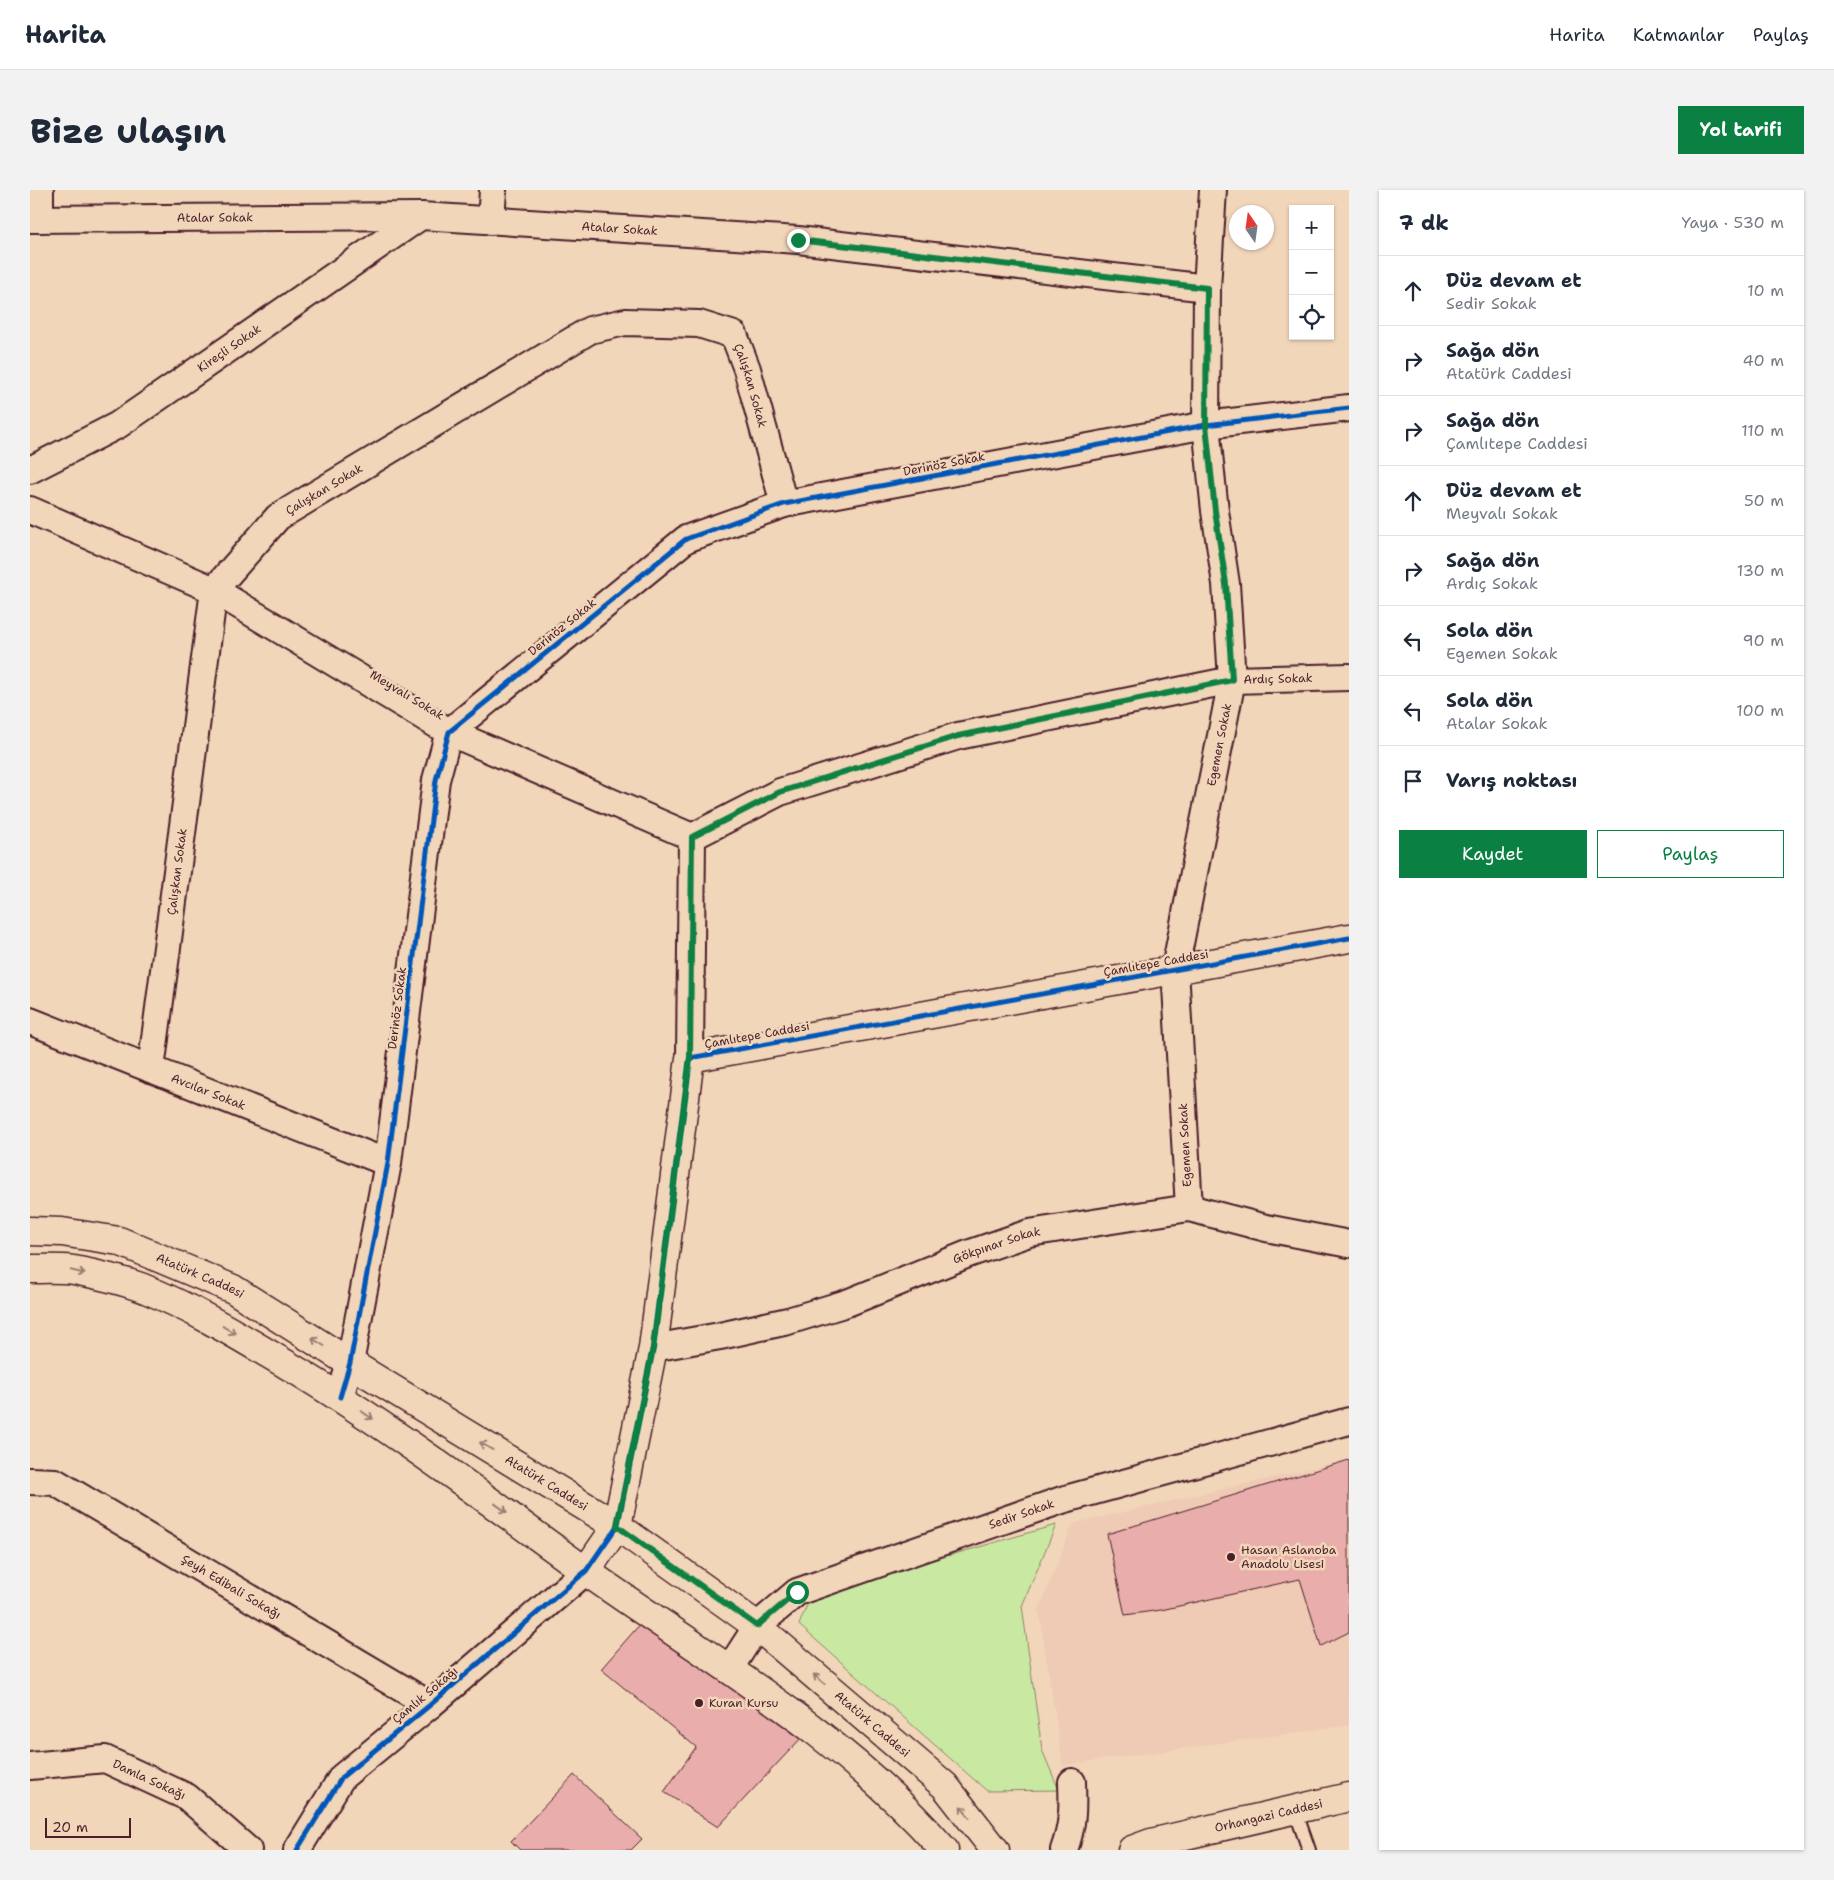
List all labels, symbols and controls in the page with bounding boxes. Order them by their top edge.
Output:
text: Harita [25,19,106,51]
text: Harita [1549,23,1605,47]
text: Katmanlar [1633,23,1725,47]
text: Paylaş [1753,23,1809,47]
button: Yol tarifi [1678,106,1804,154]
text: Bize ulaşın [30,107,226,154]
north arrow [1229,205,1274,250]
map controls [1289,205,1334,340]
button: + [1289,205,1334,250]
street label: Atalar Sokak [177,209,253,226]
text: 7 dk [1399,209,1449,237]
text: Yaya · 530 m [1682,212,1784,233]
street label: Atalar Sokak [581,218,658,239]
route end [787,229,810,252]
button: − [1289,250,1334,295]
text: Düz devam et [1446,268,1582,293]
icon: ahead [1399,277,1427,305]
text: 10 m [1747,280,1784,301]
text: Sedir Sokak [1446,293,1537,314]
button: locate [1289,295,1334,340]
street label: Kireçli Sokak [194,321,264,376]
text: Sağa dön [1446,338,1539,363]
street label: Çalışkan Sokak [730,341,771,430]
icon: right [1399,347,1427,375]
text: 40 m [1742,350,1784,371]
text: Atatürk Caddesi [1446,363,1572,384]
text: Sağa dön [1446,408,1539,433]
icon: right [1399,417,1427,445]
text: 110 m [1741,420,1784,441]
text: Çamlıtepe Caddesi [1446,433,1588,454]
street label: Derinöz Sokak [902,448,986,480]
street label: Çalışkan Sokak [283,460,366,519]
text: Düz devam et [1446,478,1582,503]
icon: ahead [1399,487,1427,515]
text: 50 m [1744,490,1784,511]
text: Meyvalı Sokak [1446,503,1558,524]
text: Sağa dön [1446,548,1539,573]
icon: right [1399,557,1427,585]
text: 130 m [1737,560,1784,581]
text: Ardıç Sokak [1446,573,1538,594]
street label: Derinöz Sokak [525,595,599,659]
text: Sola dön [1446,618,1533,643]
icon: left [1399,627,1427,655]
text: 90 m [1743,630,1784,651]
text: Egemen Sokak [1446,643,1558,664]
street label: Meyvalı Sokak [367,666,447,724]
street label: Ardıç Sokak [1243,670,1313,688]
text: Sola dön [1446,688,1533,713]
icon: left [1399,697,1427,725]
text: 100 m [1736,700,1784,721]
street label: Egemen Sokak [1203,702,1235,788]
text: Atalar Sokak [1446,713,1548,734]
icon: arrive [1399,767,1427,795]
text: Varış noktası [1446,768,1577,793]
street label: Çalışkan Sokak [163,827,191,916]
button: Kaydet [1399,830,1587,878]
button: Paylaş [1597,830,1784,878]
street label: Çamlıtepe Caddesi [1102,946,1210,980]
street label: Derinöz Sokak [384,966,410,1050]
street label: Çamlıtepe Caddesi [703,1018,811,1052]
street label: Avcılar Sokak [169,1070,248,1114]
street label: Egemen Sokak [1175,1103,1195,1187]
street label: Gökpınar Sokak [950,1223,1042,1267]
street label: Atatürk Caddesi [154,1250,247,1302]
one-way arrow [70,1268,86,1277]
one-way arrow [222,1325,236,1335]
one-way arrow [311,1337,325,1347]
one-way arrow [360,1410,374,1420]
one-way arrow [479,1441,493,1451]
street label: Atatürk Caddesi [502,1451,591,1514]
street label: Sedir Sokak [987,1495,1056,1533]
one-way arrow [494,1503,507,1514]
place label: Hasan Aslanoba Anadolu Lisesi [1241,1542,1337,1572]
street label: Şeyh Edibali Sokağı [178,1551,284,1623]
marker: Hasan Aslanoba Anadolu Lisesi [1225,1551,1237,1563]
route start [786,1581,809,1604]
street label: Çamlık Sokağı [389,1663,461,1727]
one-way arrow [813,1673,826,1685]
street label: Atatürk Caddesi [831,1687,913,1761]
place label: Kuran Kursu [709,1695,779,1711]
marker: Kuran Kursu [693,1697,705,1709]
street label: Damla Sokağı [110,1756,188,1803]
street label: Orhangazi Caddesi [1213,1795,1324,1836]
one-way arrow [959,1806,970,1819]
scale bar [45,1815,131,1838]
text: 20 m [52,1818,88,1836]

